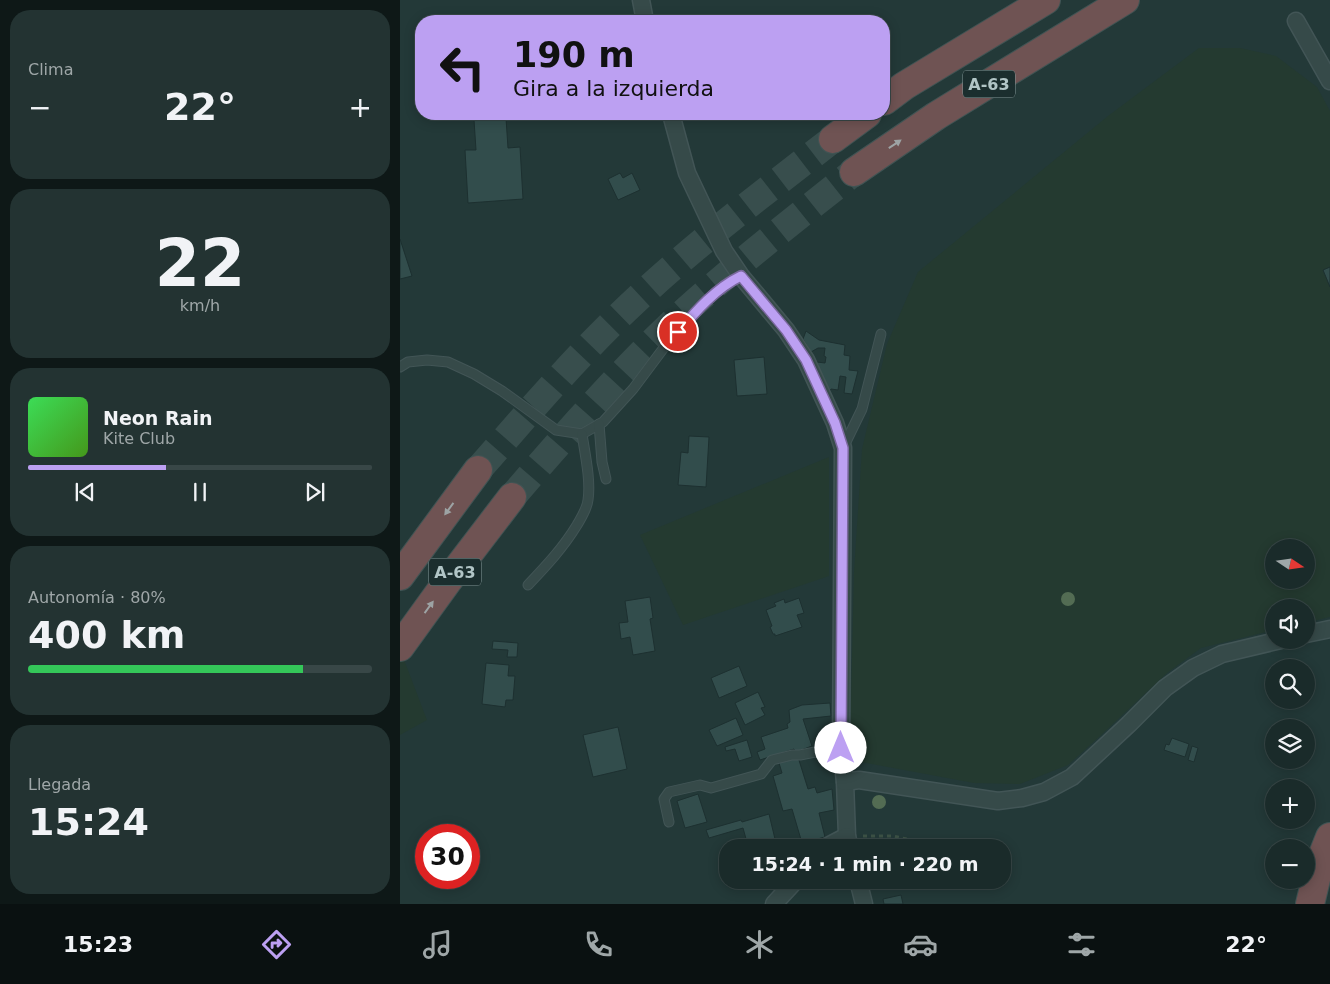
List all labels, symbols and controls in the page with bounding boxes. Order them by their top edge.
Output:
icon: left [430,35,495,100]
text: 190 m [513,35,635,75]
text: Clima [28,60,73,79]
road number: A-63 [963,70,1015,98]
text: Gira a la izquierda [513,76,714,101]
text: 22° [164,85,236,129]
text: − [28,91,51,124]
text: + [349,91,372,124]
one-way arrow [888,139,902,149]
text: 22 [155,226,245,301]
text: km/h [180,296,220,315]
pin [657,311,699,353]
icon: arrive [664,318,692,346]
text: Neon Rain [103,407,212,429]
text: Kite Club [103,429,175,448]
icon: previous [71,478,99,506]
icon: pause [186,478,214,506]
icon: next [301,478,329,506]
one-way arrow [444,502,454,516]
north arrow [1265,539,1315,589]
map controls [1265,539,1315,889]
road number: A-63 [429,558,481,586]
text: Autonomía · 80% [28,588,166,607]
button: sound [1265,599,1315,649]
one-way arrow [423,601,433,614]
text: 400 km [28,613,185,657]
button: search [1265,659,1315,709]
button: layers [1265,719,1315,769]
position arrow [814,721,866,773]
text: Llegada [28,775,91,794]
button: + [1265,779,1315,829]
text: 15:24 [28,800,149,844]
speed limit sign: 30 [415,824,480,889]
button: − [1265,839,1315,889]
text: 15:24 · 1 min · 220 m [751,853,979,875]
icon: directions [259,927,294,962]
icon: music [420,927,455,962]
icon: phone [581,927,616,962]
icon: climate [742,927,777,962]
icon: car [903,927,938,962]
icon: filters [1064,927,1099,962]
text: 15:23 [63,932,133,957]
text: 22° [1225,932,1267,957]

